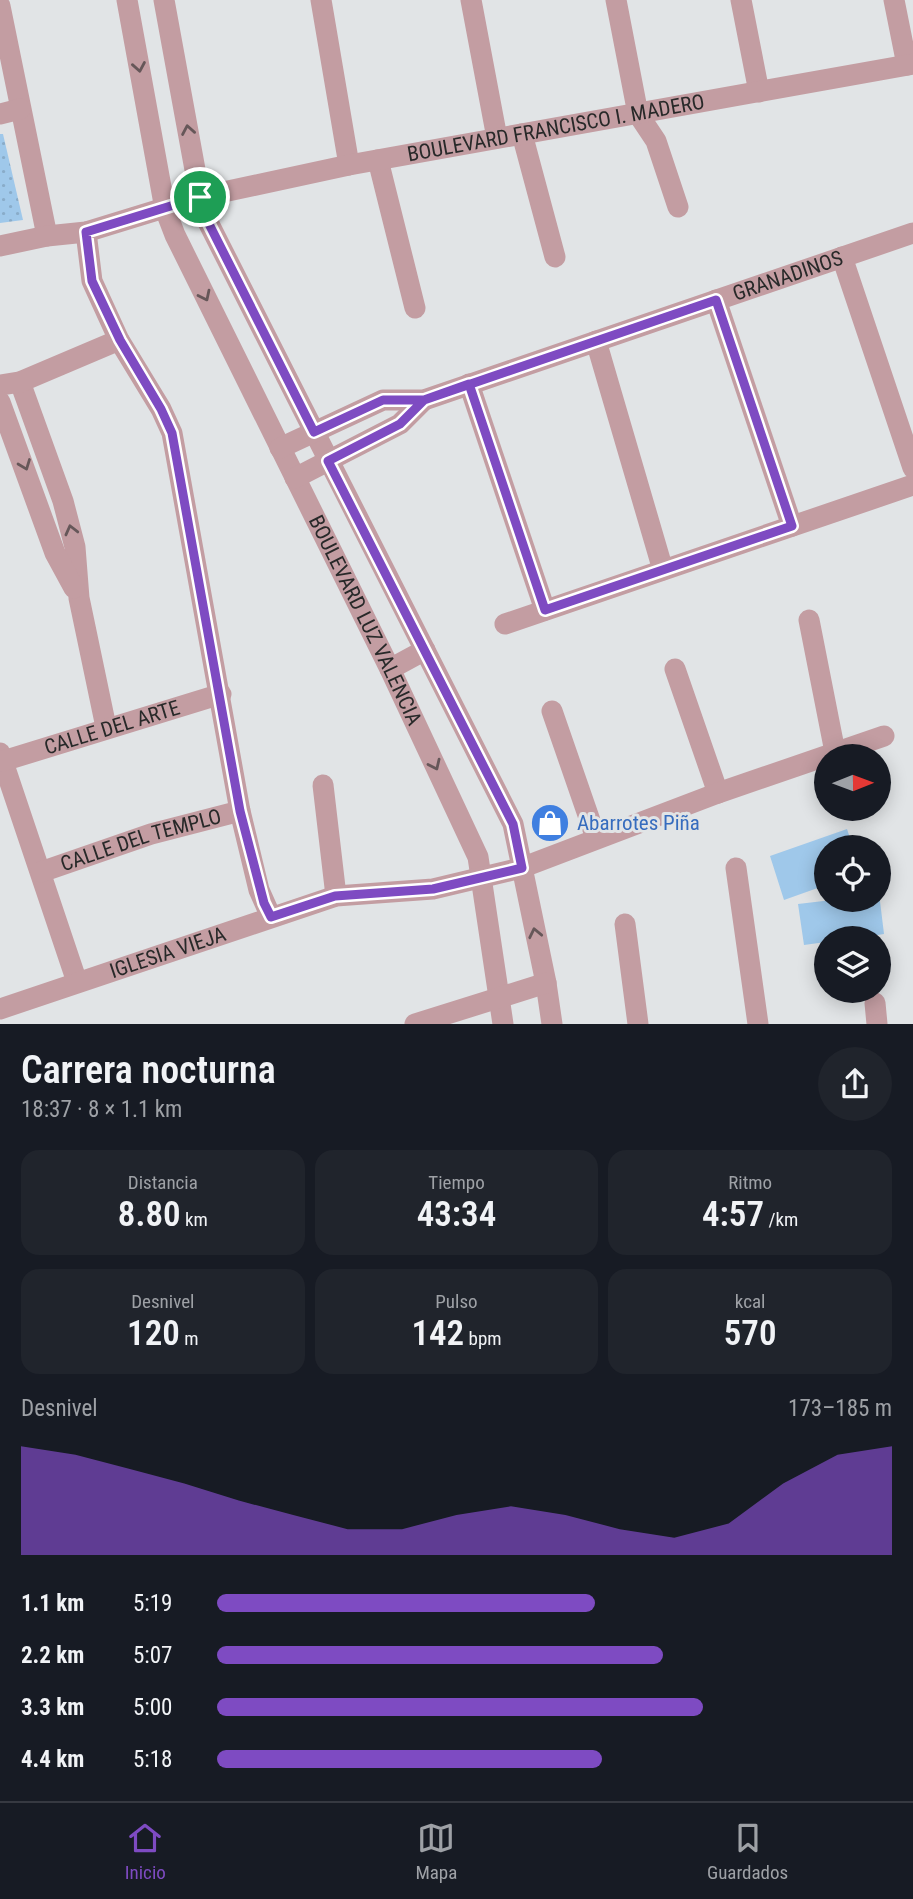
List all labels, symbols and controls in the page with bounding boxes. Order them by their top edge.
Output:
one-way arrow [131,61,146,73]
street label: BOULEVARD FRANCISCO I. MADERO [405,90,706,166]
one-way arrow [181,124,196,136]
pin [170,167,230,227]
icon: arrive [181,178,219,216]
street label: GRANADINOS [730,246,846,306]
one-way arrow [197,289,211,301]
one-way arrow [16,459,30,471]
street label: BOULEVARD LUZ VALENCIA [304,511,427,729]
one-way arrow [65,524,79,536]
street label: CALLE DEL ARTE [41,695,183,760]
north arrow [814,744,891,821]
map controls [814,744,891,1003]
one-way arrow [427,758,441,770]
shop icon: Abarrotes Piña [529,802,571,844]
street label: CALLE DEL TEMPLO [57,804,224,876]
place label: Abarrotes Piña [577,811,700,835]
button: locate [814,835,891,912]
street label: IGLESIA VIEJA [107,922,229,983]
button: layers [814,926,891,1003]
one-way arrow [529,927,544,939]
button: share [818,1047,892,1121]
text: Carrera nocturna [21,1048,276,1092]
text: 18:37 · 8 × 1.1 km [21,1096,182,1123]
text: Distancia [128,1171,198,1194]
text: Tiempo [428,1171,485,1194]
text: Ritmo [728,1171,772,1194]
text: 8.80 [118,1194,181,1235]
text: 43:34 [417,1194,496,1235]
text: 4:57 [702,1194,764,1235]
text: km [181,1208,208,1231]
text: /km [764,1208,798,1231]
text: Desnivel [131,1290,194,1313]
text: Pulso [435,1290,478,1313]
text: kcal [735,1290,765,1313]
text: 120 [127,1313,180,1354]
text: 142 [411,1313,464,1354]
text: 570 [724,1313,777,1354]
text: m [180,1327,199,1350]
text: bpm [464,1327,502,1350]
text: Desnivel [21,1395,98,1422]
text: 173–185 m [788,1395,892,1422]
text: 1.1 km [21,1590,84,1617]
text: 5:19 [133,1590,172,1617]
text: 2.2 km [21,1642,84,1669]
text: 5:07 [133,1642,172,1669]
text: 3.3 km [21,1694,84,1721]
text: 5:00 [133,1694,172,1721]
text: 4.4 km [21,1746,84,1773]
text: 5:18 [133,1746,172,1773]
tab: Inicio [125,1819,166,1884]
tab: Mapa [415,1819,457,1884]
tab: Guardados [707,1819,788,1884]

